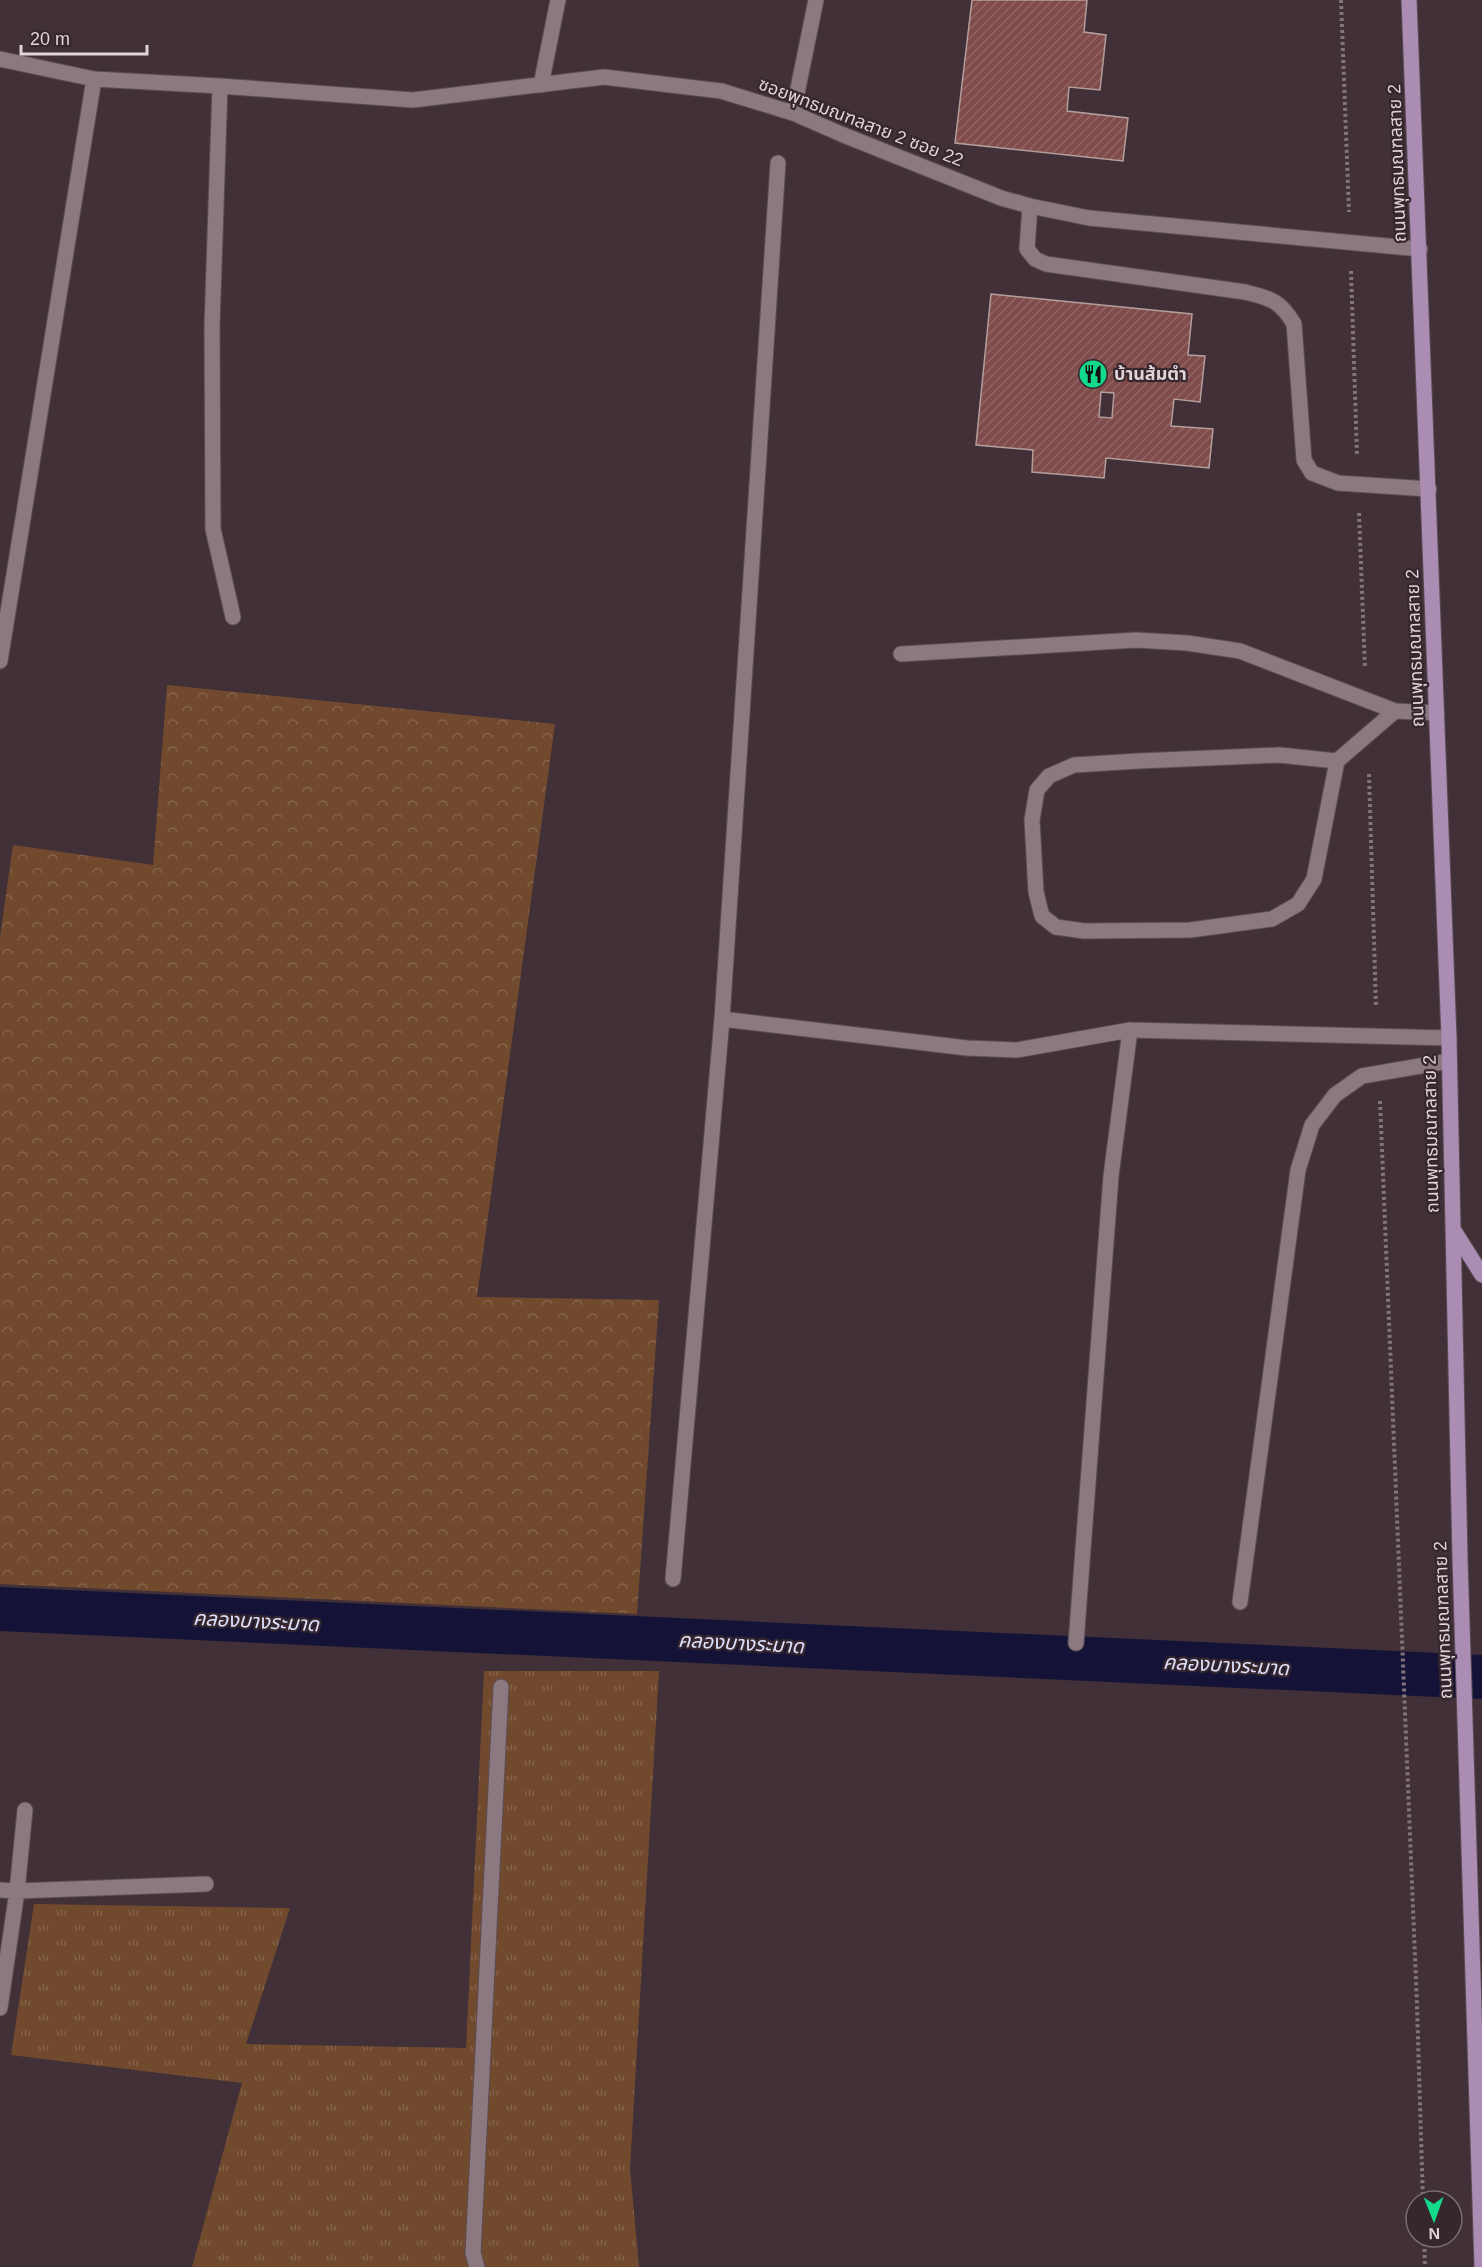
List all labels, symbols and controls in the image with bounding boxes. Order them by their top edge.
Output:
scale bar [21,18,147,56]
text: 20 m [30,29,70,49]
street label: ซอยพุทธมณฑลสาย 2 ซอย 22 [755,74,966,171]
street label: ถนนพุทธมณฑลสาย 2 [1384,83,1411,243]
restaurant icon: บ้านส้มตำ [1077,358,1109,390]
place label: บ้านส้มตำ [1114,364,1187,384]
street label: ถนนพุทธมณฑลสาย 2 [1402,568,1429,728]
street label: ถนนพุทธมณฑลสาย 2 [1420,1055,1443,1213]
street label: ถนนพุทธมณฑลสาย 2 [1430,1540,1457,1700]
water label: คลองบางระมาด [192,1607,320,1635]
water label: คลองบางระมาด [677,1629,805,1657]
water label: คลองบางระมาด [1162,1651,1290,1679]
north arrow [1404,2189,1464,2249]
text: N [1428,2225,1440,2242]

